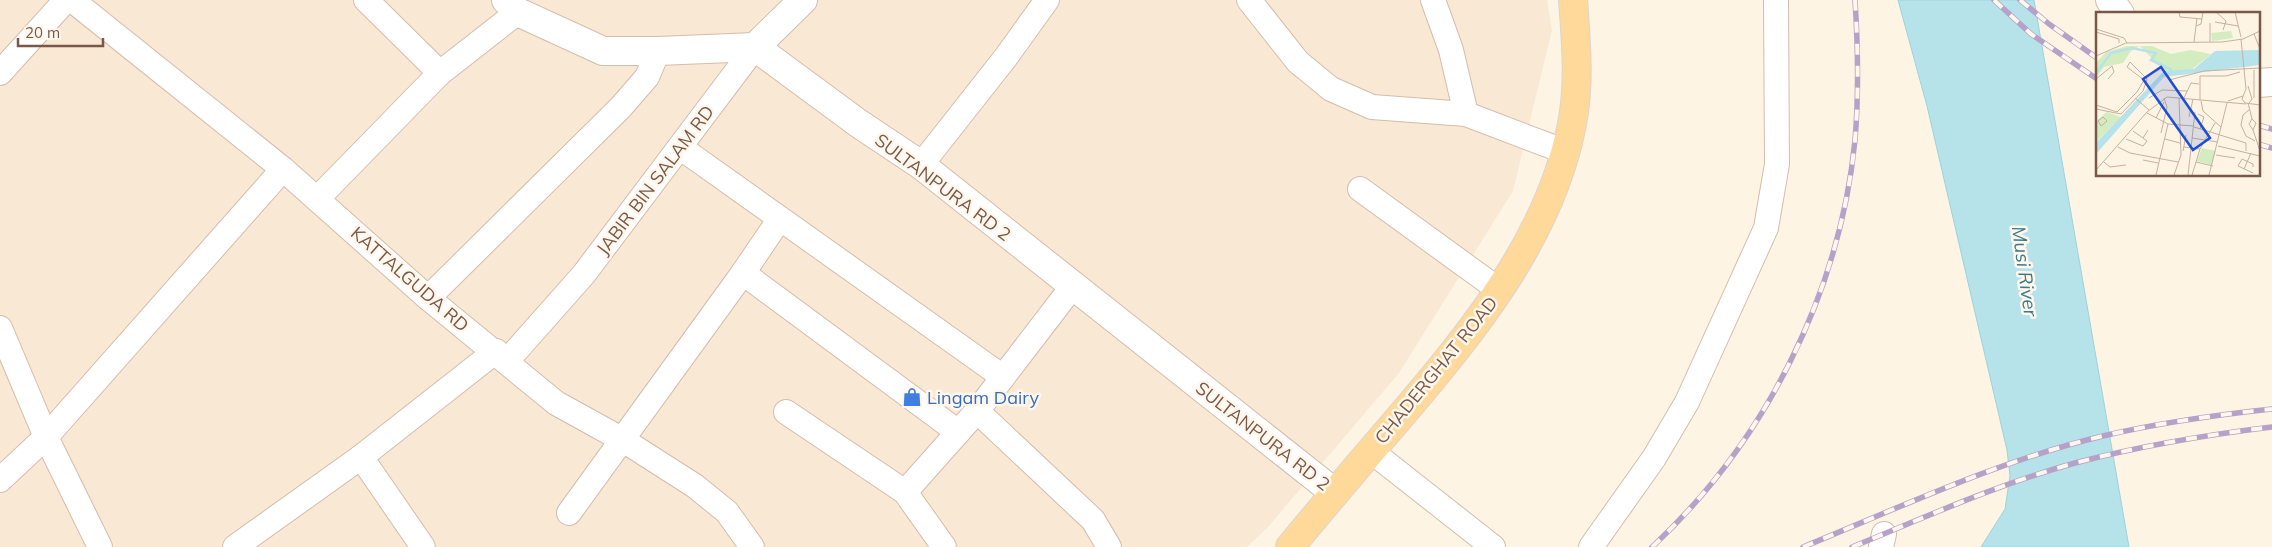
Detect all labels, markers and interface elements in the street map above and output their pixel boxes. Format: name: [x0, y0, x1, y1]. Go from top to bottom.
inset map: [2096, 12, 2260, 176]
scale bar: [18, 15, 102, 47]
text: 20 m: [25, 23, 60, 42]
street label: JABIR BIN SALAM RD: [591, 101, 719, 259]
street label: SULTANPURA RD 2: [870, 128, 1016, 246]
street label: KATTALGUDA RD: [346, 221, 474, 337]
water label: Musi River: [2007, 224, 2043, 319]
street label: CHADERGHAT ROAD: [1370, 292, 1502, 448]
street label: SULTANPURA RD 2: [1191, 376, 1335, 496]
shop icon: Lingam Dairy: [901, 386, 923, 408]
place label: Lingam Dairy: [927, 386, 1039, 409]

